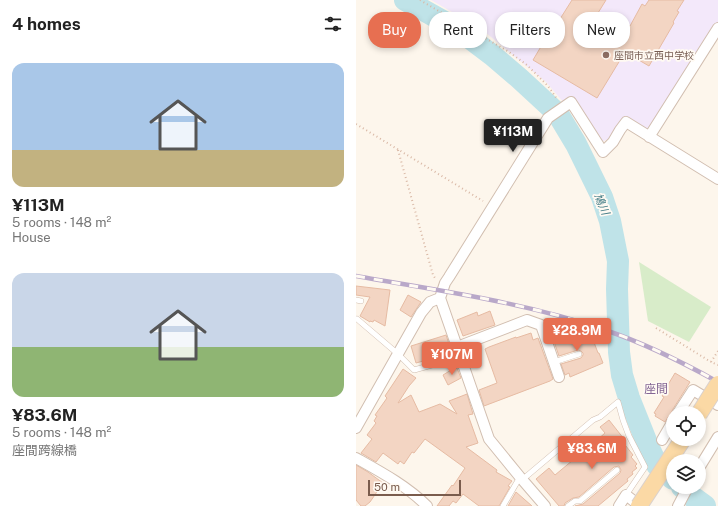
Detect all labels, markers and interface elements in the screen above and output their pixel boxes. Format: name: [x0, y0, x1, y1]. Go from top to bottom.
chip: Buy: [368, 12, 421, 48]
chip: Rent: [429, 12, 487, 48]
chip: Filters: [495, 12, 565, 48]
chip: New: [573, 12, 630, 48]
icon: filters: [322, 13, 344, 35]
text: 4 homes: [12, 14, 81, 34]
place label: 座間市立西中学校: [614, 49, 694, 61]
marker: 座間市立西中学校: [601, 50, 611, 60]
icon: home: [142, 89, 214, 161]
pin: ¥113M: [485, 119, 541, 153]
text: ¥113M: [493, 124, 533, 139]
water label: 鳩川: [592, 192, 612, 217]
text: ¥113M: [12, 195, 65, 215]
text: 5 rooms · 148 m²: [12, 215, 111, 230]
text: House: [12, 230, 51, 245]
icon: home: [142, 299, 214, 371]
pin: ¥28.9M: [544, 318, 610, 352]
text: ¥28.9M: [552, 323, 602, 338]
pin: ¥107M: [424, 342, 480, 376]
text: ¥107M: [431, 347, 473, 362]
district label: 座間: [644, 382, 668, 396]
text: ¥83.6M: [12, 405, 77, 425]
map controls: [666, 406, 706, 494]
button: locate: [666, 406, 706, 446]
text: 5 rooms · 148 m²: [12, 425, 111, 440]
pin: ¥83.6M: [559, 436, 625, 470]
text: ¥83.6M: [567, 441, 617, 456]
text: 座間跨線橋: [12, 443, 77, 458]
button: layers: [666, 454, 706, 494]
scale bar: [368, 478, 461, 497]
text: 50 m: [374, 481, 400, 493]

